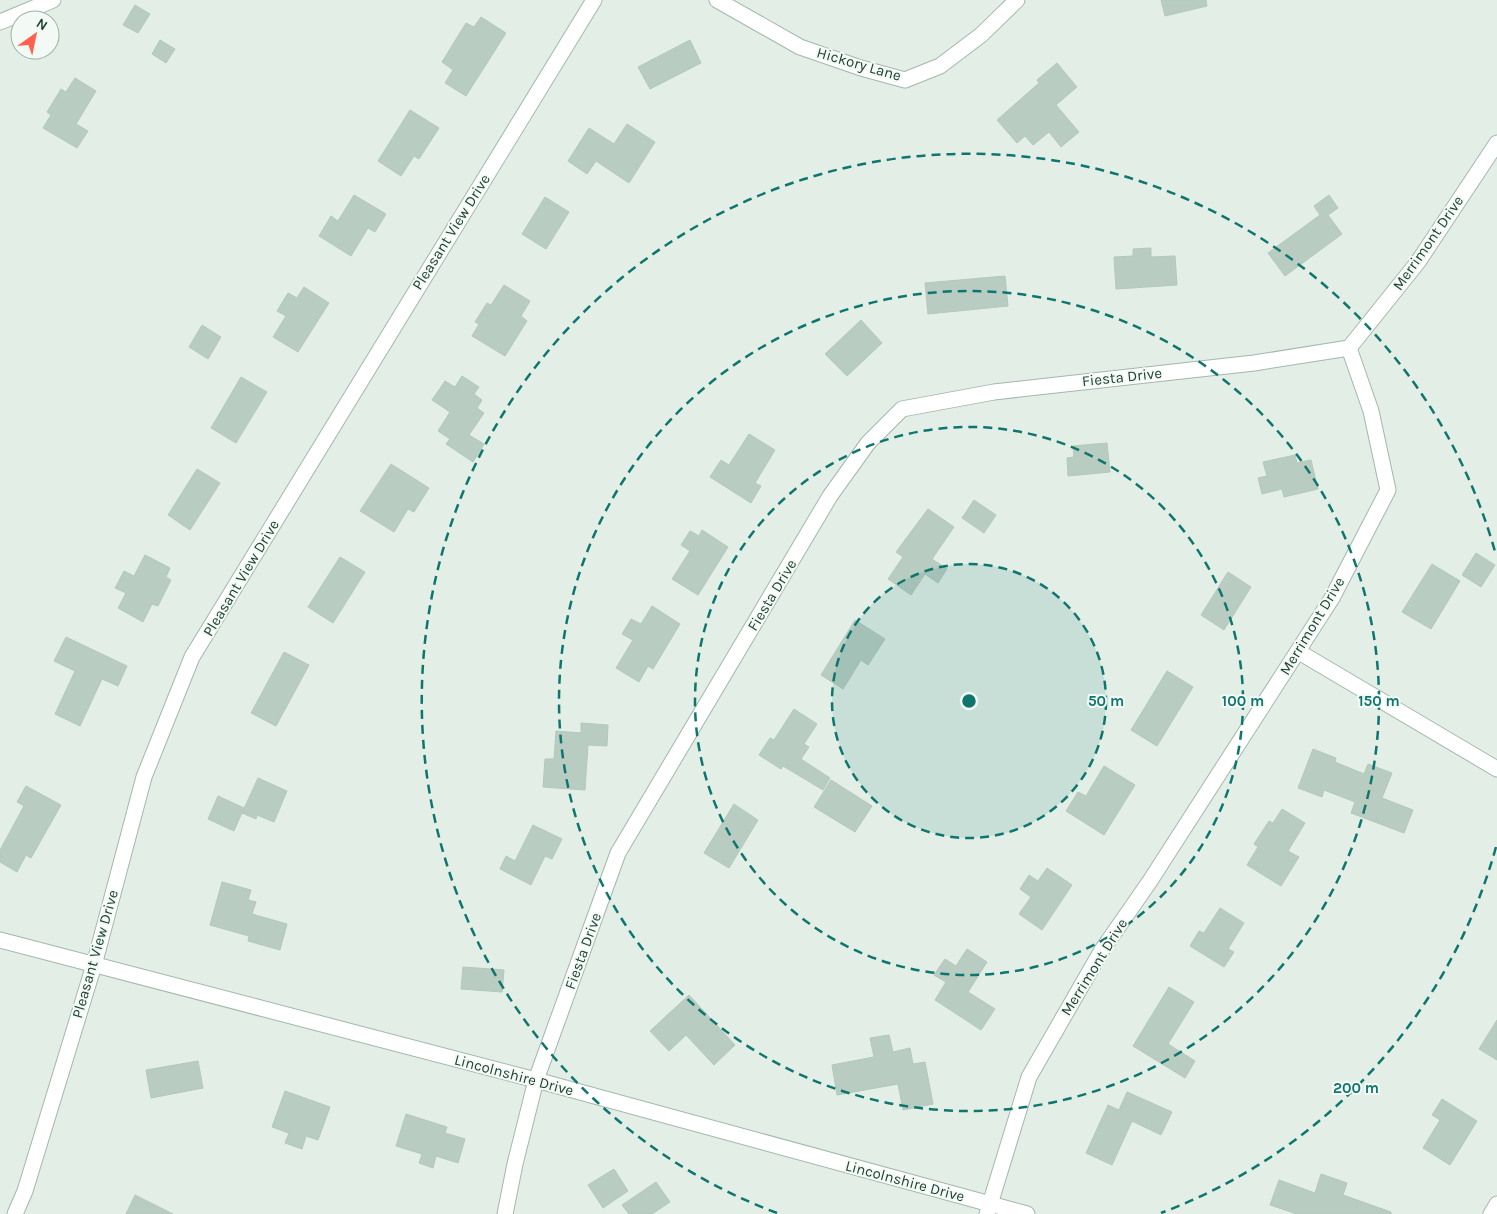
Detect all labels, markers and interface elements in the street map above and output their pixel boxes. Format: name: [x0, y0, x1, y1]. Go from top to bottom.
north arrow: [10, 10, 60, 60]
text: N: [33, 15, 51, 34]
street label: Hickory Lane: [815, 43, 903, 85]
street label: Pleasant View Drive: [408, 171, 494, 293]
street label: Merrimont Drive: [1389, 192, 1467, 294]
street label: Fiesta Drive: [1081, 364, 1163, 390]
street label: Pleasant View Drive: [199, 516, 283, 640]
street label: Fiesta Drive: [744, 556, 800, 634]
street label: Merrimont Drive: [1276, 574, 1348, 678]
centre of rings: [960, 692, 978, 710]
text: 50 m: [1088, 692, 1124, 710]
text: 100 m: [1222, 692, 1264, 710]
text: 150 m: [1358, 692, 1400, 710]
street label: Pleasant View Drive: [68, 888, 122, 1020]
street label: Fiesta Drive: [561, 910, 605, 992]
street label: Merrimont Drive: [1057, 915, 1131, 1019]
street label: Lincolnshire Drive: [452, 1050, 576, 1100]
text: 200 m: [1333, 1079, 1379, 1097]
street label: Lincolnshire Drive: [843, 1156, 967, 1206]

